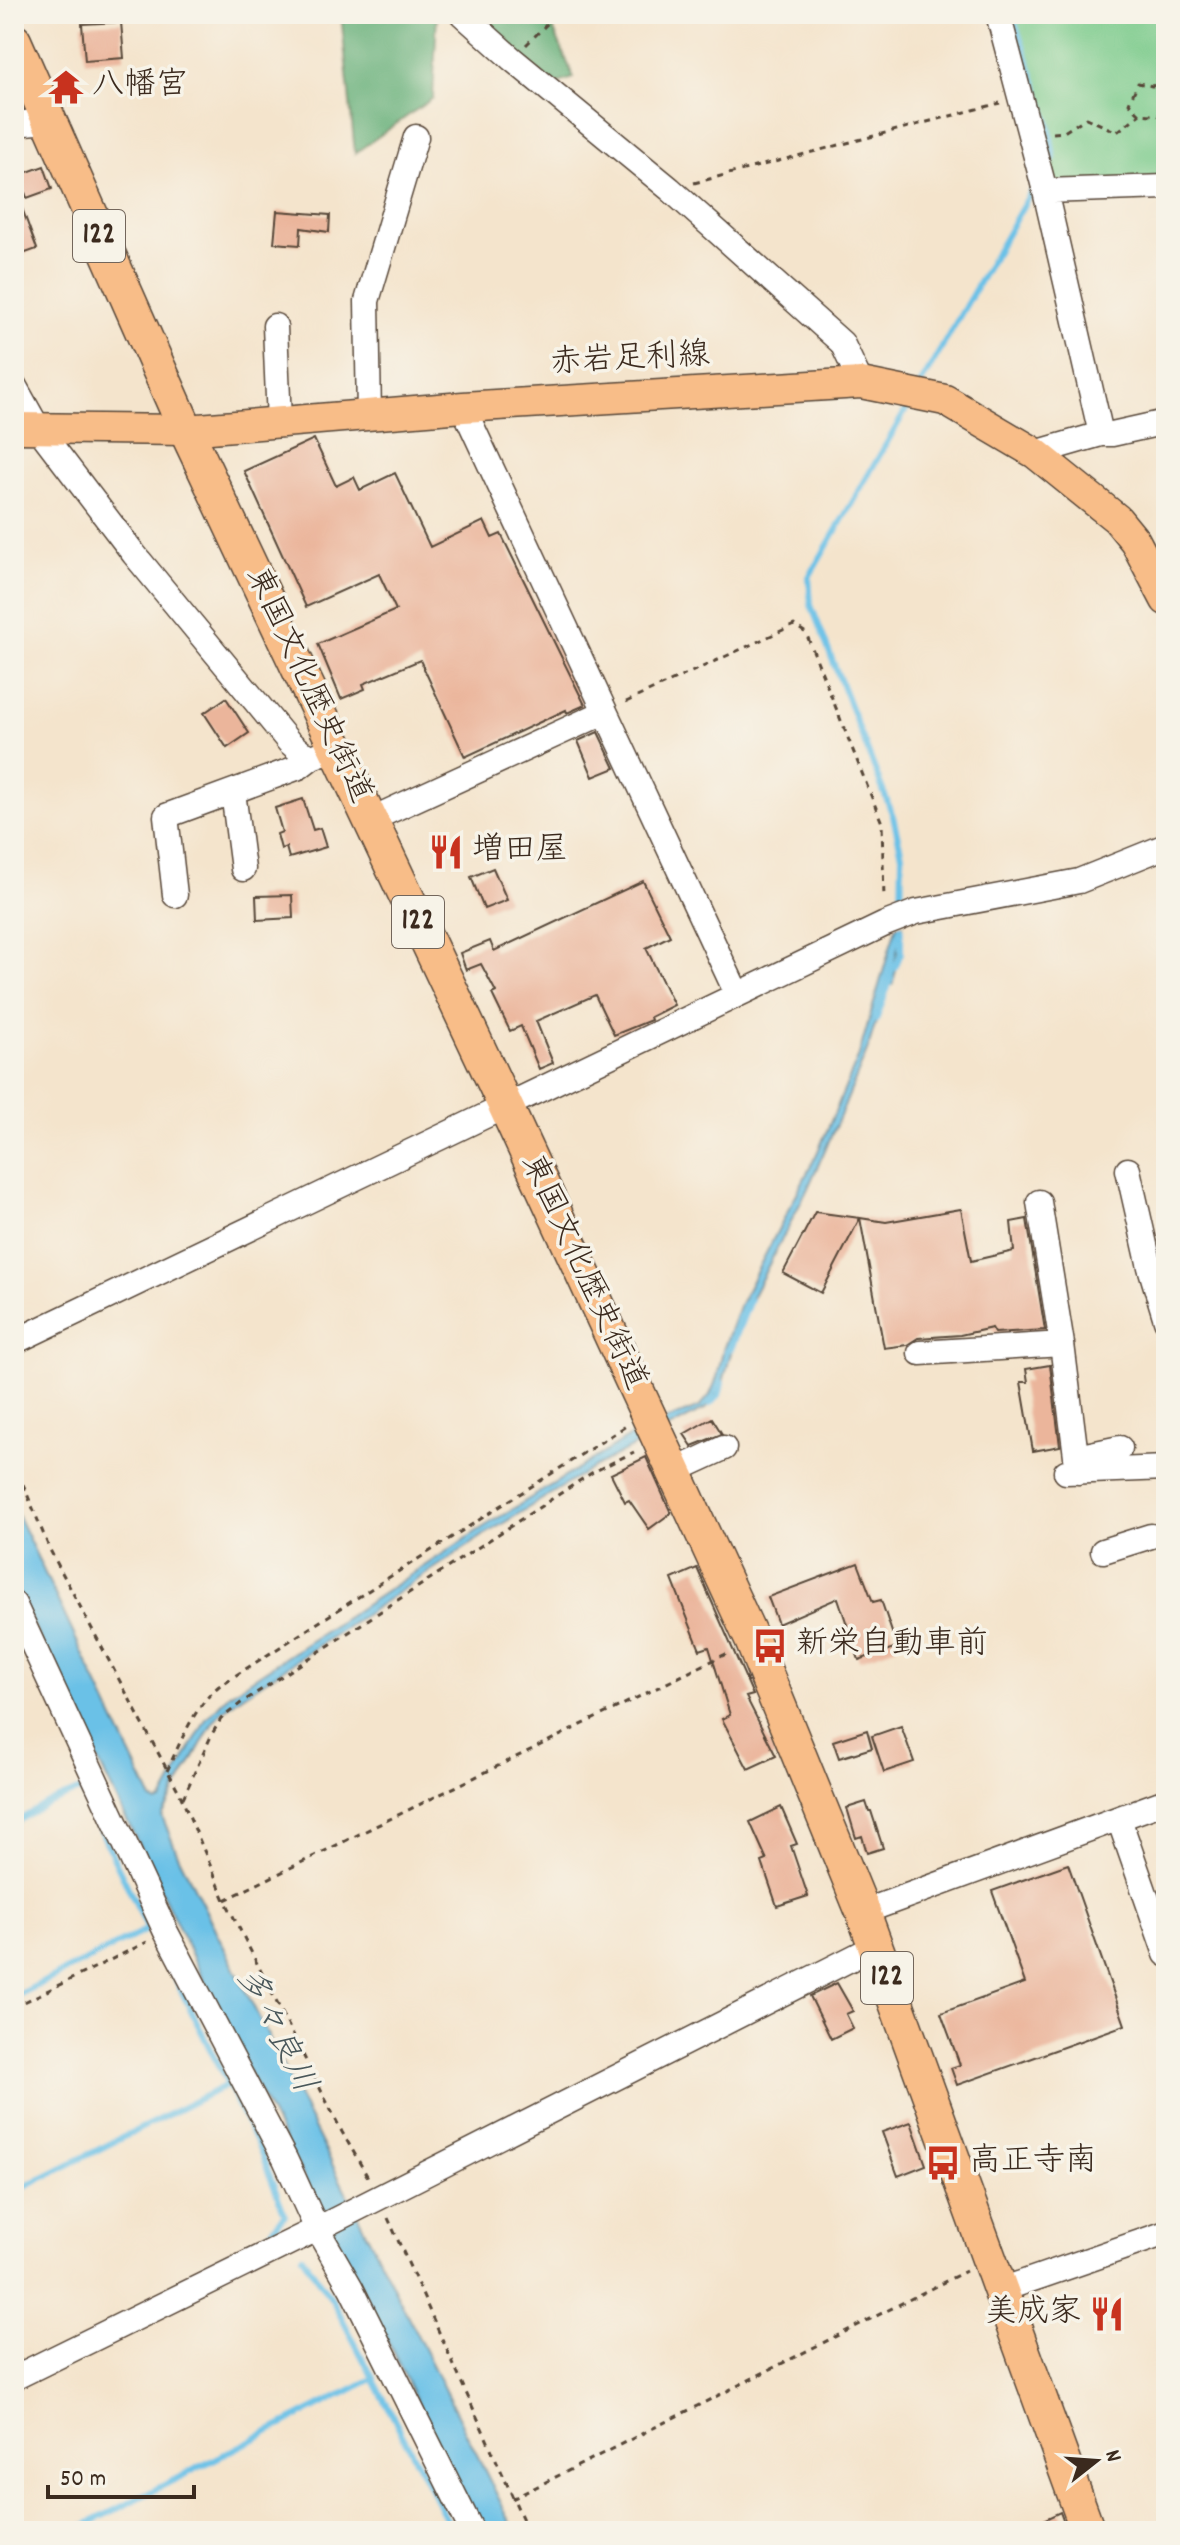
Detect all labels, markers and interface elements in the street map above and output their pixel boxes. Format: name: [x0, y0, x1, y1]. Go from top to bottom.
place label: 八幡宮: [92, 64, 188, 110]
temple icon: 八幡宮: [47, 68, 85, 106]
road number: 122: [73, 210, 125, 262]
street label: 赤岩足利線: [549, 334, 711, 388]
street label: 東国文化歴史街道: [232, 560, 382, 812]
place label: 増田屋: [472, 829, 568, 875]
restaurant icon: 増田屋: [427, 833, 465, 871]
road number: 122: [392, 896, 444, 948]
street label: 東国文化歴史街道: [507, 1147, 657, 1399]
place label: 新栄自動車前: [796, 1623, 988, 1669]
bus stop icon: 新栄自動車前: [751, 1627, 789, 1665]
road number: 122: [861, 1952, 913, 2004]
water label: 多々良川: [221, 1959, 327, 2103]
place label: 高正寺南: [969, 2140, 1097, 2186]
bus stop icon: 高正寺南: [924, 2144, 962, 2182]
place label: 美成家: [985, 2291, 1081, 2337]
restaurant icon: 美成家: [1088, 2295, 1126, 2333]
north arrow: [1056, 2421, 1136, 2501]
text: N: [1095, 2446, 1128, 2466]
scale bar: [48, 2449, 194, 2499]
text: 50 m: [60, 2463, 106, 2497]

